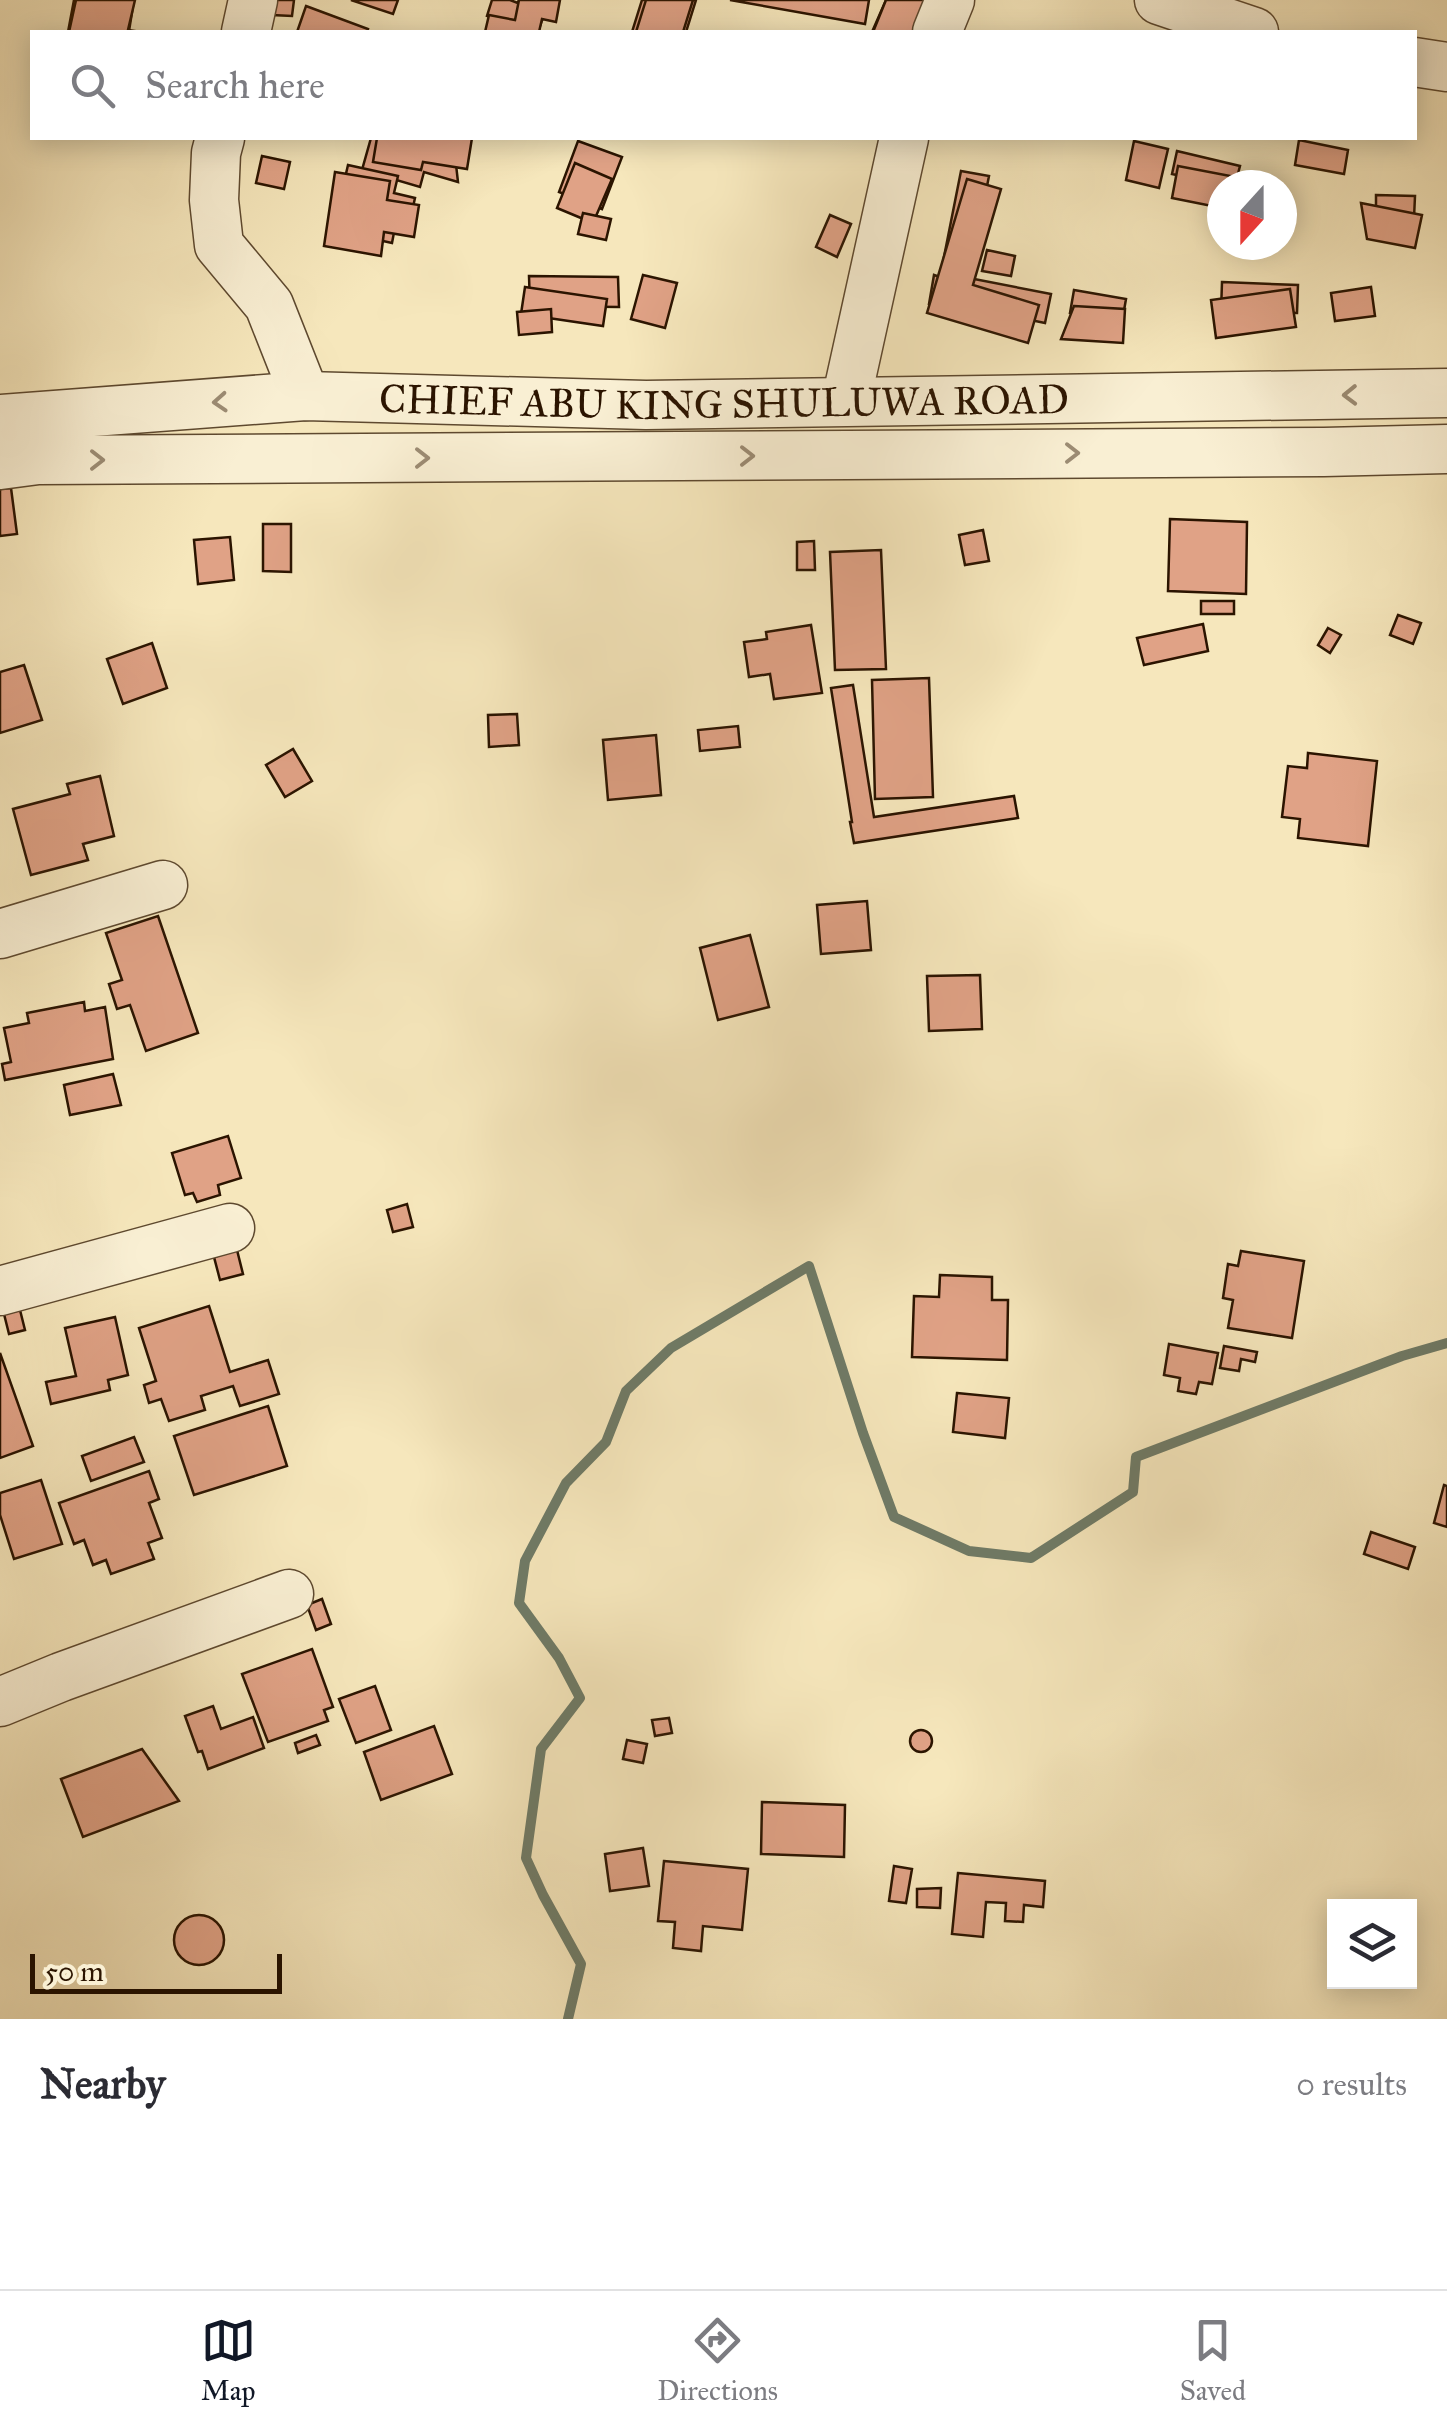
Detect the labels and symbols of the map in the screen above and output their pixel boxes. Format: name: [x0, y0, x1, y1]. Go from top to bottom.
north arrow: [1207, 170, 1297, 260]
street label: CHIEF ABU KING SHULUWA ROAD: [379, 374, 1069, 430]
one-way arrow: [1341, 384, 1357, 405]
one-way arrow: [211, 391, 227, 413]
one-way arrow: [1066, 442, 1081, 464]
one-way arrow: [740, 445, 756, 466]
one-way arrow: [416, 447, 431, 469]
one-way arrow: [90, 449, 106, 471]
scale bar: [30, 1949, 282, 1994]

